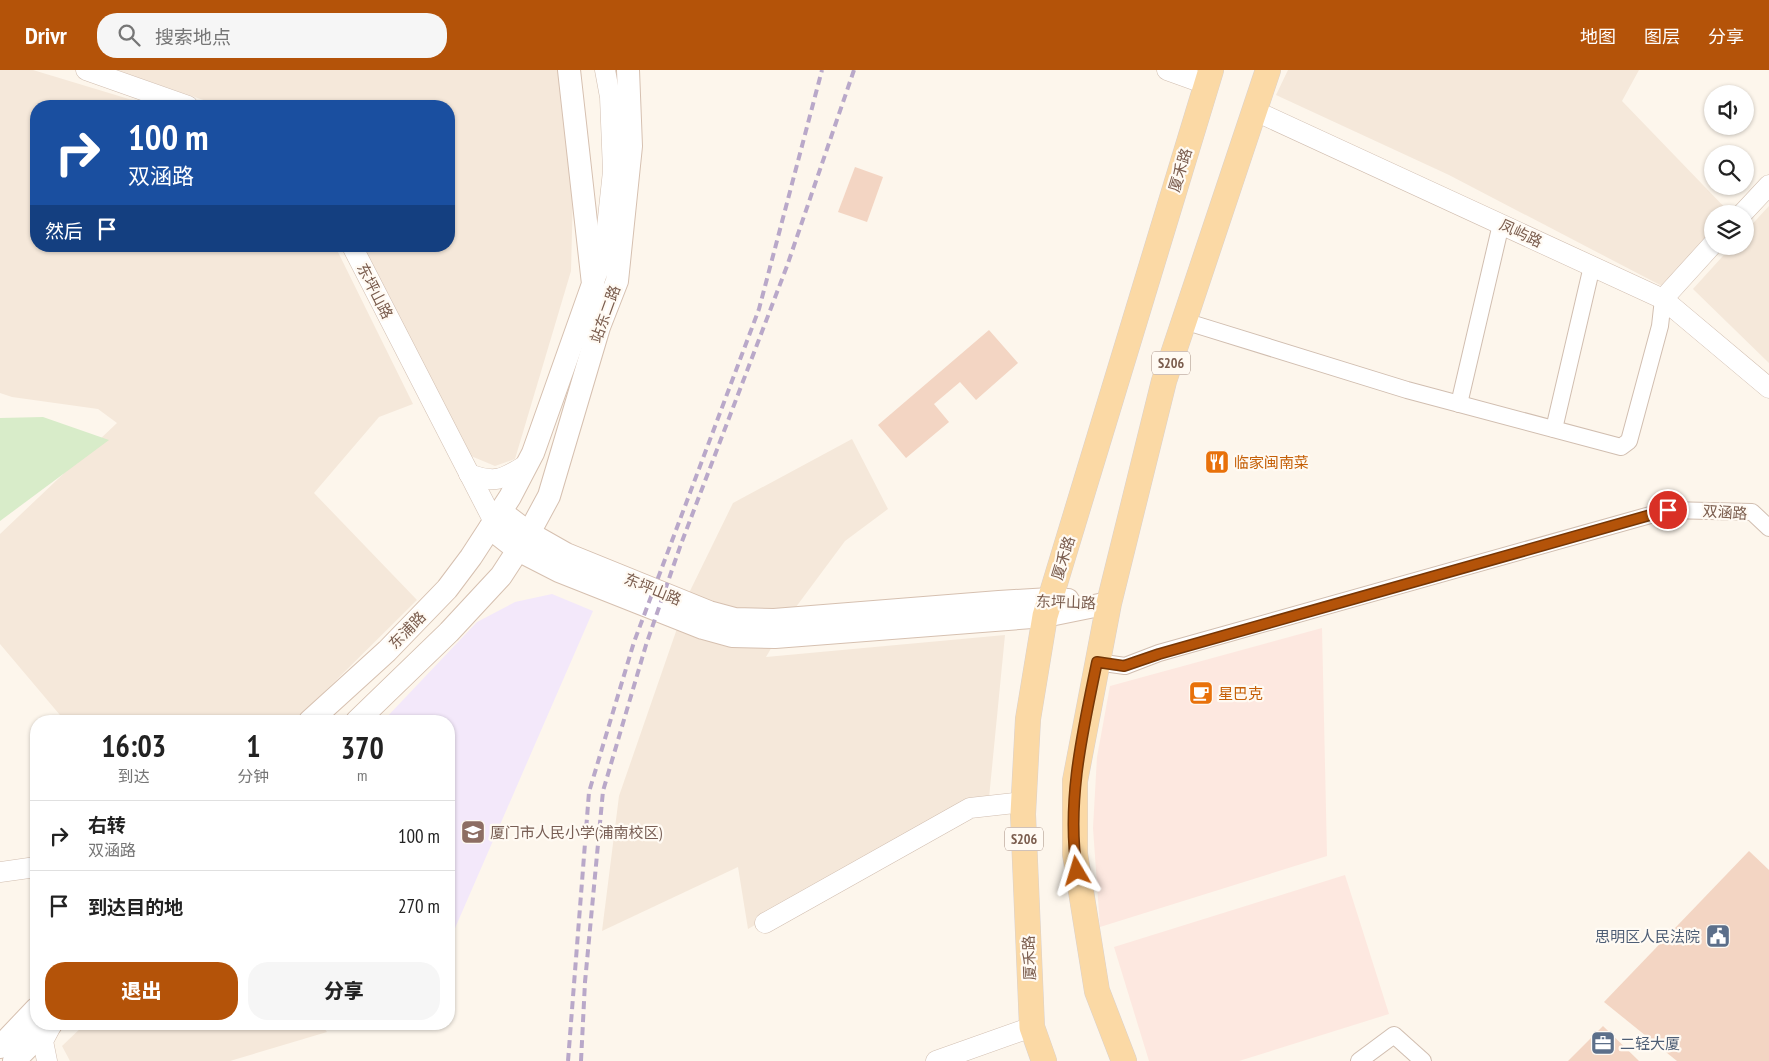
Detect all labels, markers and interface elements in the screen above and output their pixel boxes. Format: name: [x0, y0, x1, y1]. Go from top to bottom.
search box: [97, 13, 447, 58]
text: Drivr: [25, 20, 67, 51]
icon: search: [115, 21, 143, 49]
text: 搜索地点: [155, 25, 231, 49]
text: 地图: [1580, 25, 1616, 48]
text: 图层: [1644, 25, 1680, 48]
text: 分享: [1708, 25, 1744, 48]
map controls: [1704, 85, 1754, 255]
button: sound: [1704, 85, 1754, 135]
text: 100 m: [128, 114, 209, 160]
icon: right: [45, 120, 110, 185]
button: search: [1704, 145, 1754, 195]
street label: 厦禾路: [1164, 146, 1196, 194]
text: 双涵路: [128, 162, 194, 190]
button: layers: [1704, 205, 1754, 255]
icon: arrive: [93, 215, 121, 243]
street label: 凤屿路: [1497, 215, 1545, 251]
text: 然后: [45, 219, 83, 243]
street label: 东坪山路: [353, 260, 397, 322]
street label: 站东二路: [586, 283, 624, 345]
road number: S206: [1152, 352, 1190, 374]
restaurant icon: 临家闽南菜: [1204, 449, 1230, 475]
place label: 临家闽南菜: [1234, 453, 1309, 472]
pin: [1647, 489, 1689, 531]
icon: arrive: [1654, 496, 1682, 524]
street label: 双涵路: [1702, 501, 1748, 523]
street label: 厦禾路: [1047, 534, 1079, 582]
street label: 东坪山路: [622, 569, 684, 609]
street label: 东坪山路: [1036, 591, 1096, 613]
street label: 东浦路: [385, 607, 429, 653]
cafe icon: 星巴克: [1188, 680, 1214, 706]
place label: 星巴克: [1218, 684, 1263, 703]
text: 16:03: [101, 726, 166, 765]
text: 1: [246, 726, 261, 765]
text: 370: [341, 728, 384, 767]
text: m: [357, 765, 367, 785]
text: 到达: [118, 766, 150, 786]
text: 分钟: [237, 766, 269, 786]
text: 右转: [88, 813, 126, 837]
school or university icon: 厦门市人民小学(浦南校区): [460, 819, 486, 845]
icon: right: [45, 822, 73, 850]
place label: 厦门市人民小学(浦南校区): [490, 823, 662, 842]
text: 100 m: [398, 824, 440, 848]
road number: S206: [1005, 828, 1043, 851]
text: 双涵路: [88, 840, 136, 860]
position arrow: [1050, 844, 1102, 896]
icon: arrive: [45, 892, 73, 920]
text: 270 m: [398, 894, 440, 918]
text: 到达目的地: [88, 895, 183, 919]
public building icon: 思明区人民法院: [1705, 923, 1731, 949]
place label: 思明区人民法院: [1595, 927, 1700, 946]
street label: 厦禾路: [1019, 935, 1039, 981]
button: 退出: [45, 962, 238, 1020]
button: 分享: [248, 962, 440, 1020]
office icon: 二轻大厦: [1590, 1030, 1616, 1056]
place label: 二轻大厦: [1620, 1034, 1680, 1053]

